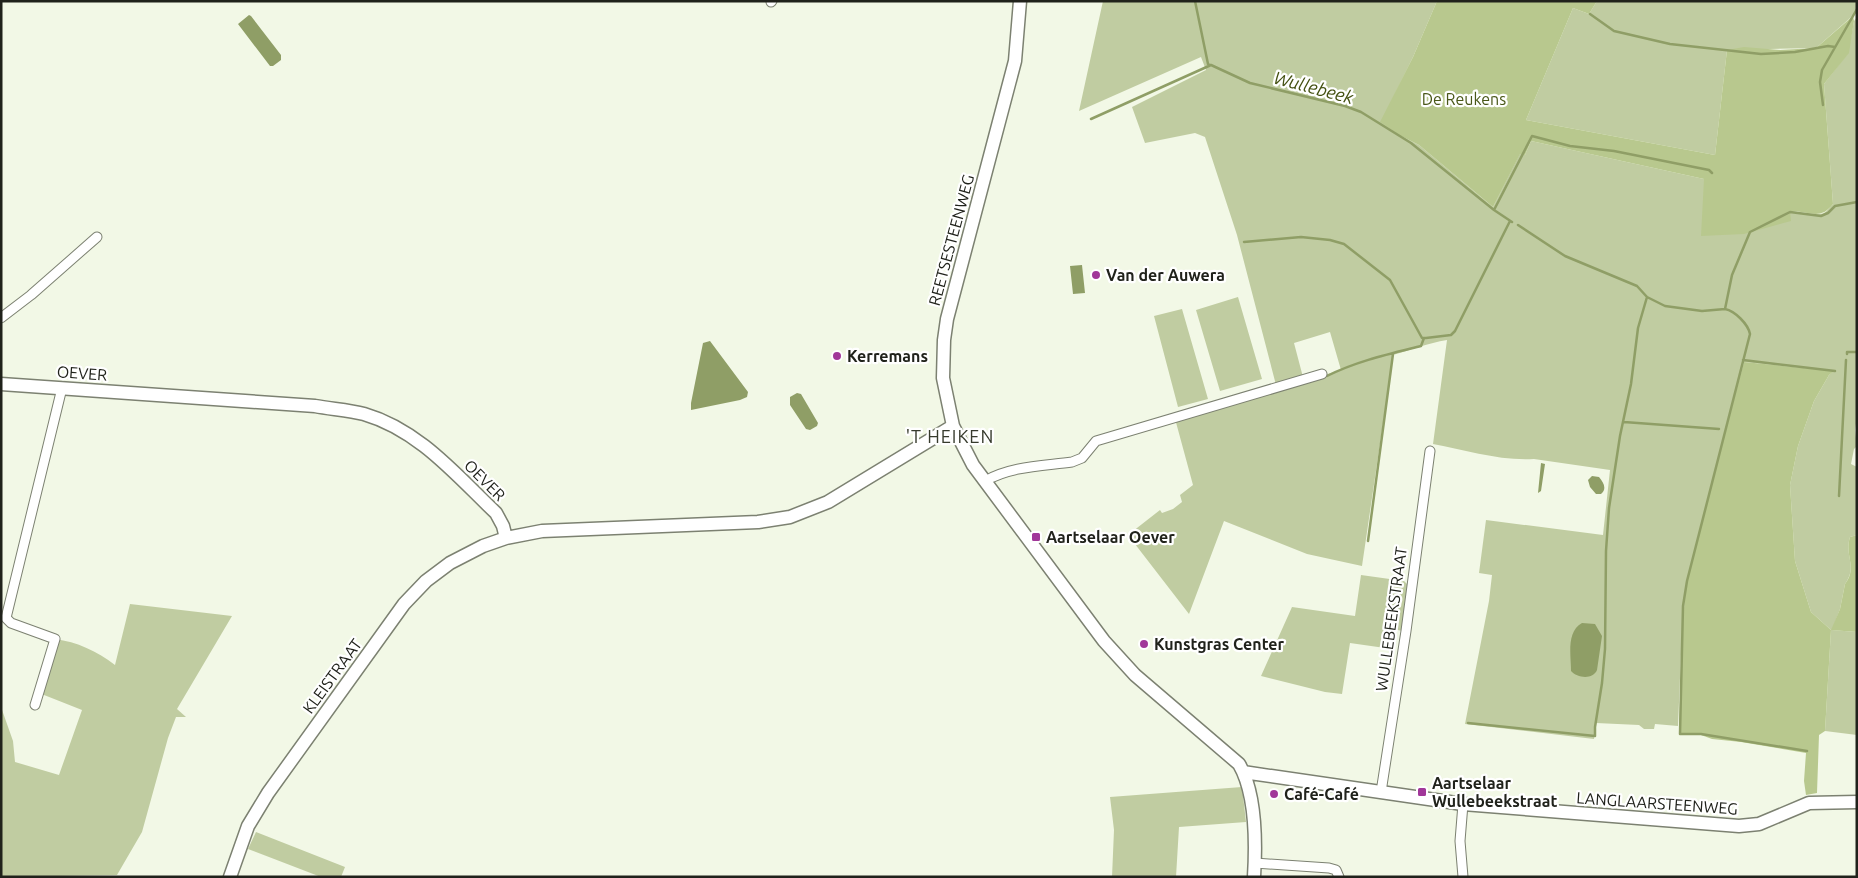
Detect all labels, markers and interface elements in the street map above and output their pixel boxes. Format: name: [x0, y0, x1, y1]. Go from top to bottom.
water label: Wullebeek: [1272, 67, 1357, 107]
park label: De Reukens: [1422, 90, 1506, 108]
street label: REETSESTEENWEG: [925, 172, 977, 308]
place label: Van der Auwera: [1106, 266, 1225, 284]
marker: Van der Auwera: [1090, 269, 1102, 281]
place label: Kerremans: [847, 347, 928, 365]
marker: Kerremans: [831, 350, 843, 362]
street label: OEVER: [56, 362, 108, 384]
district label: 'T HEIKEN: [906, 426, 994, 446]
street label: OEVER: [461, 456, 509, 504]
place label: Aartselaar Oever: [1046, 528, 1175, 546]
marker: Aartselaar Oever: [1030, 531, 1042, 543]
street label: WULLEBEEKSTRAAT: [1372, 545, 1410, 692]
street label: KLEISTRAAT: [299, 635, 365, 717]
place label: Kunstgras Center: [1154, 635, 1285, 653]
marker: Kunstgras Center: [1138, 638, 1150, 650]
place label: Aartselaar Wullebeekstraat: [1432, 774, 1557, 810]
place label: Café-Café: [1284, 785, 1359, 803]
marker: Aartselaar Wullebeekstraat: [1416, 786, 1428, 798]
marker: Café-Café: [1268, 788, 1280, 800]
street label: LANGLAARSTEENWEG: [1576, 788, 1738, 818]

